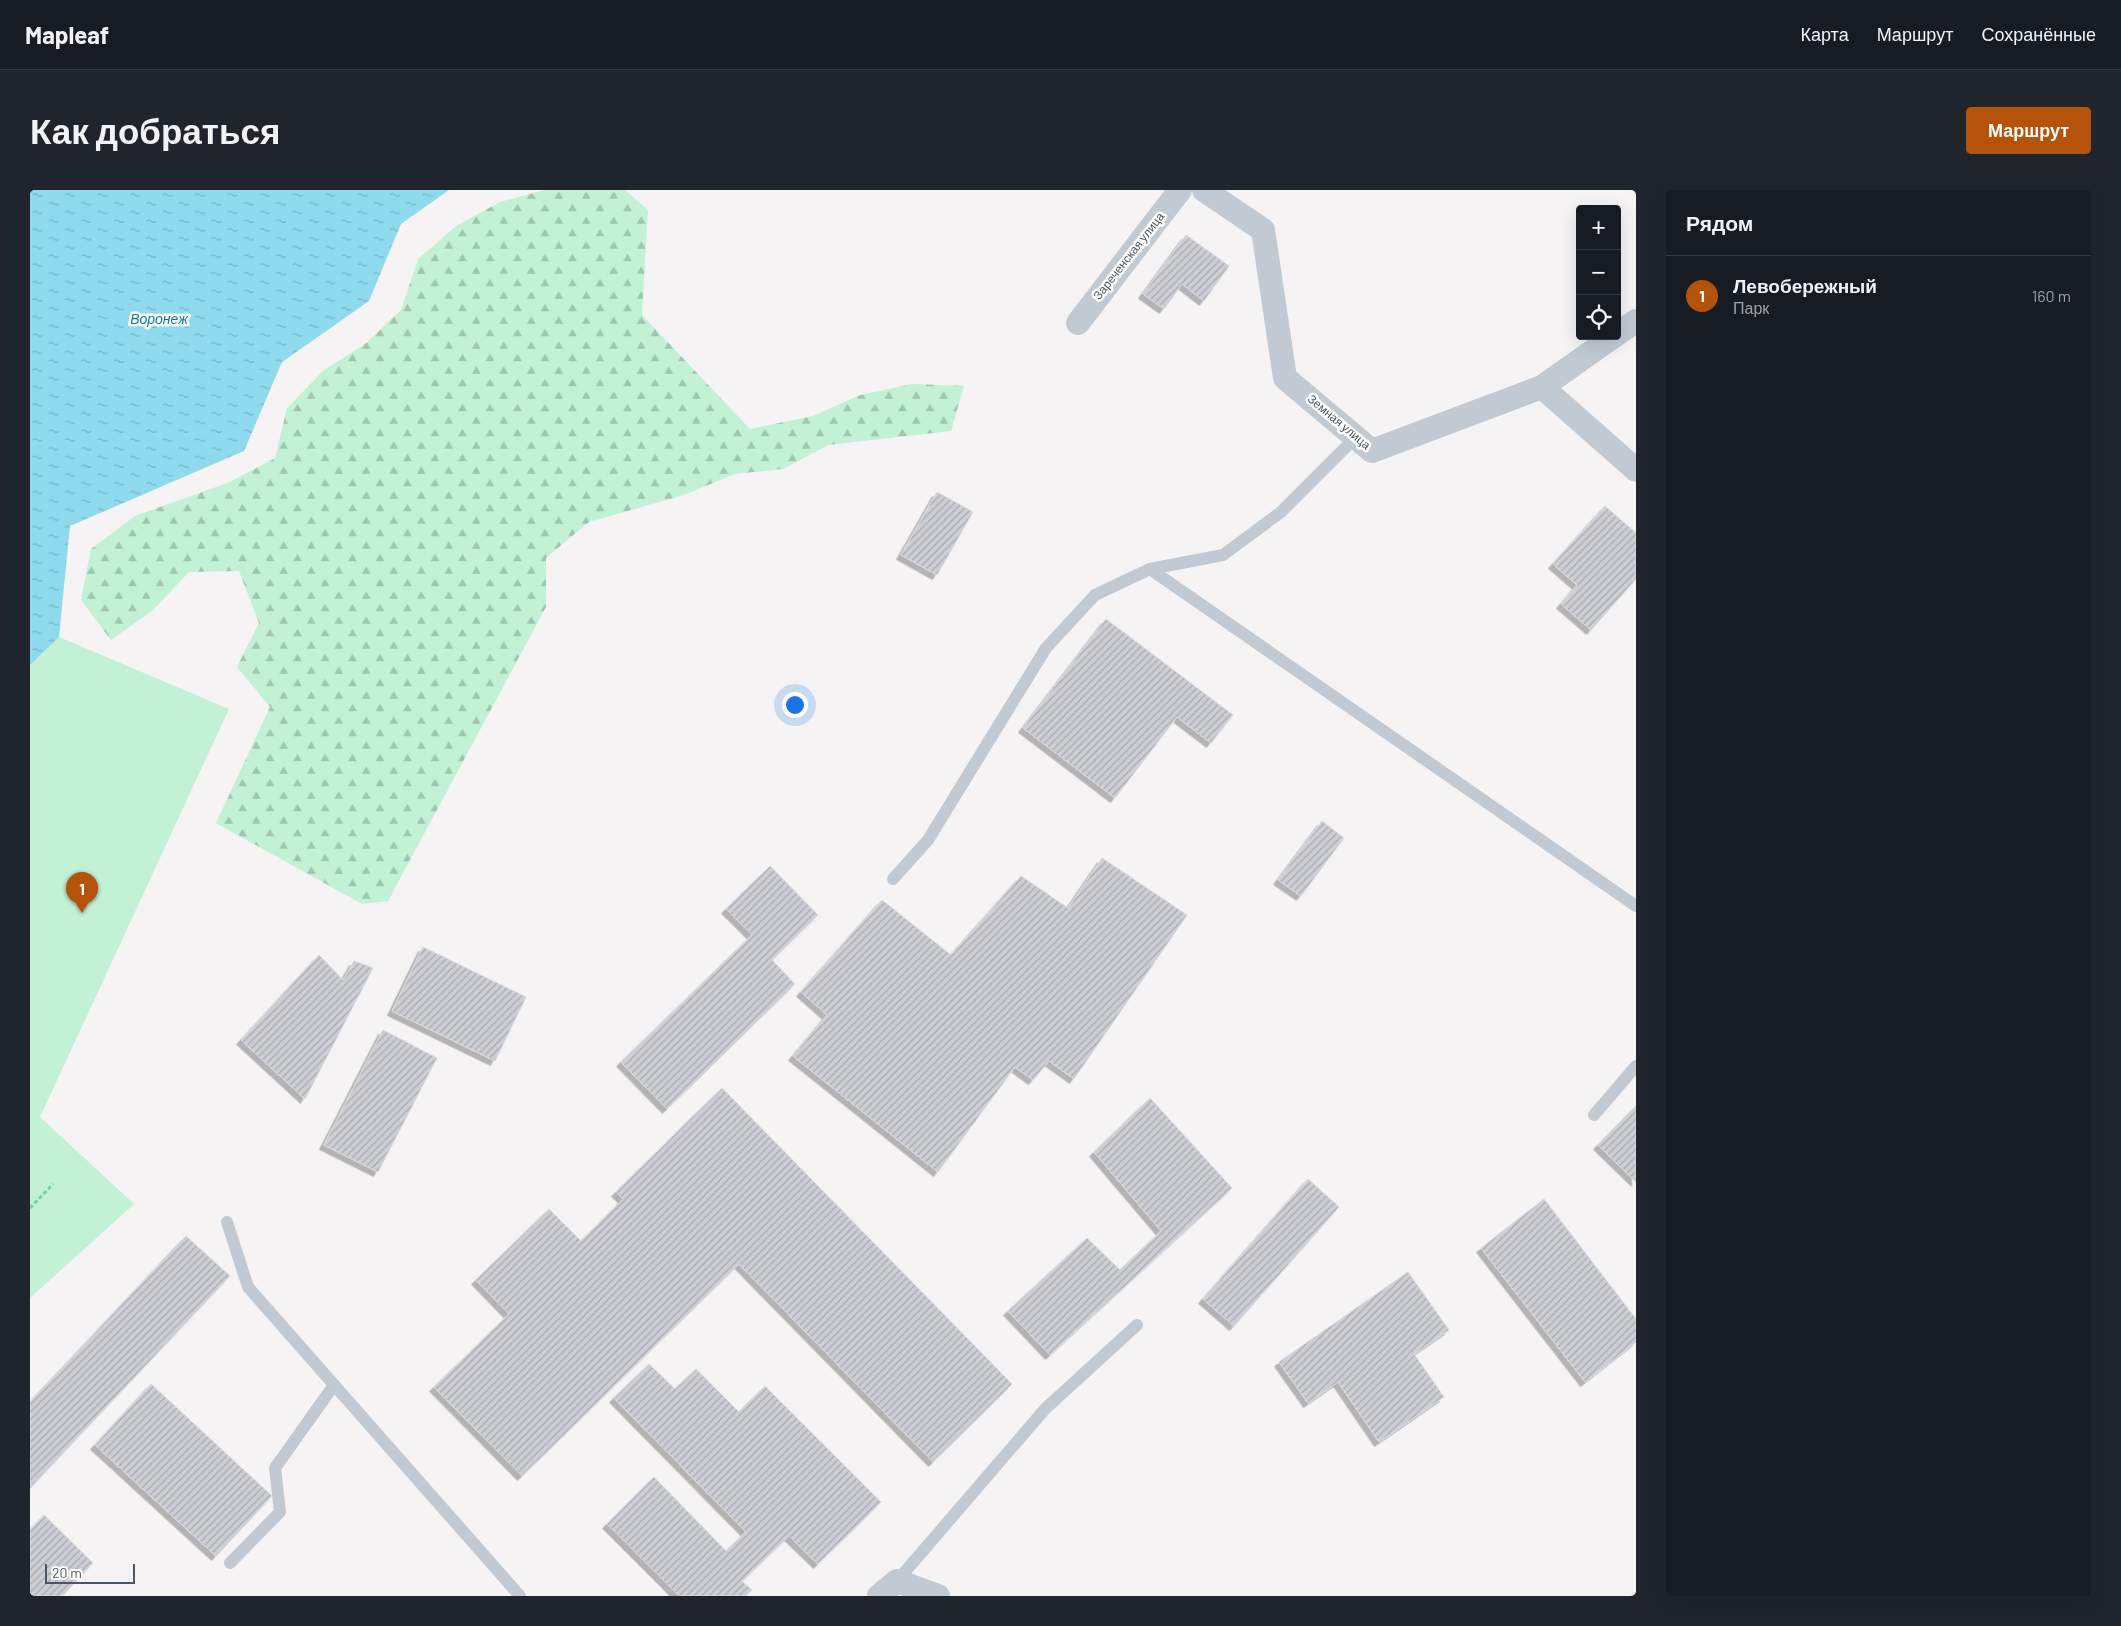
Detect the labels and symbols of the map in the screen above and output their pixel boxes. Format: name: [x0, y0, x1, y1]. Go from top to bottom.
street label: Зареченская улица: [1090, 209, 1167, 302]
water label: Воронеж: [130, 310, 189, 327]
street label: Земная улица: [1305, 391, 1374, 452]
your location: [782, 692, 808, 718]
pin: 1: [66, 872, 98, 913]
scale bar: [45, 1561, 135, 1584]

